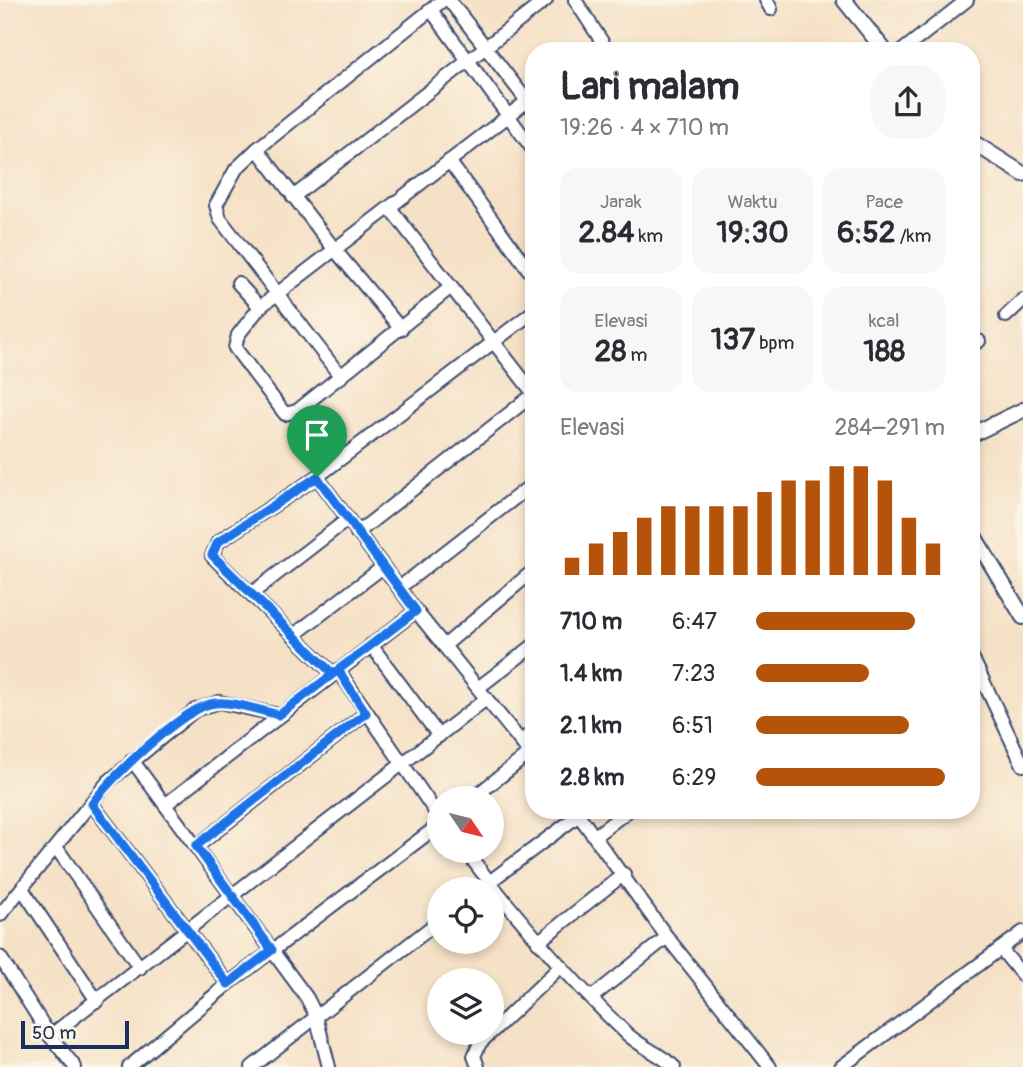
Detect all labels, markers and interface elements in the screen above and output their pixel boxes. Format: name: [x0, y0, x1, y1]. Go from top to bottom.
text: Lari malam: [560, 63, 740, 111]
button: share: [871, 65, 945, 139]
text: 19:26 · 4 × 710 m: [560, 113, 729, 142]
text: Jarak: [600, 190, 642, 214]
text: Waktu: [727, 190, 778, 214]
text: Pace: [865, 190, 903, 214]
text: 2.84: [578, 214, 634, 251]
text: 19:30: [716, 214, 789, 251]
text: 6:52: [837, 214, 896, 251]
text: km: [634, 224, 663, 248]
text: /km: [896, 224, 931, 248]
text: Elevasi: [594, 309, 647, 333]
text: kcal: [869, 309, 900, 333]
text: 137: [711, 321, 755, 358]
text: bpm: [755, 331, 794, 355]
text: 28: [594, 333, 626, 370]
text: 188: [863, 333, 905, 370]
text: m: [626, 343, 647, 367]
pin: [287, 405, 347, 477]
text: Elevasi: [560, 413, 624, 442]
text: 284–291 m: [835, 413, 945, 442]
icon: arrive: [298, 416, 336, 454]
text: 710 m: [560, 607, 622, 636]
text: 6:47: [672, 607, 717, 636]
text: 1.4 km: [560, 659, 622, 688]
text: 7:23: [672, 659, 715, 688]
text: 2.1 km: [560, 711, 622, 740]
text: 6:51: [672, 711, 713, 740]
text: 2.8 km: [560, 763, 625, 792]
text: 6:29: [672, 763, 716, 792]
north arrow: [427, 786, 504, 863]
map controls: [427, 786, 504, 1045]
button: locate: [427, 877, 504, 954]
button: layers: [427, 968, 504, 1045]
scale bar: [21, 1018, 130, 1050]
text: 50 m: [32, 1021, 76, 1045]

